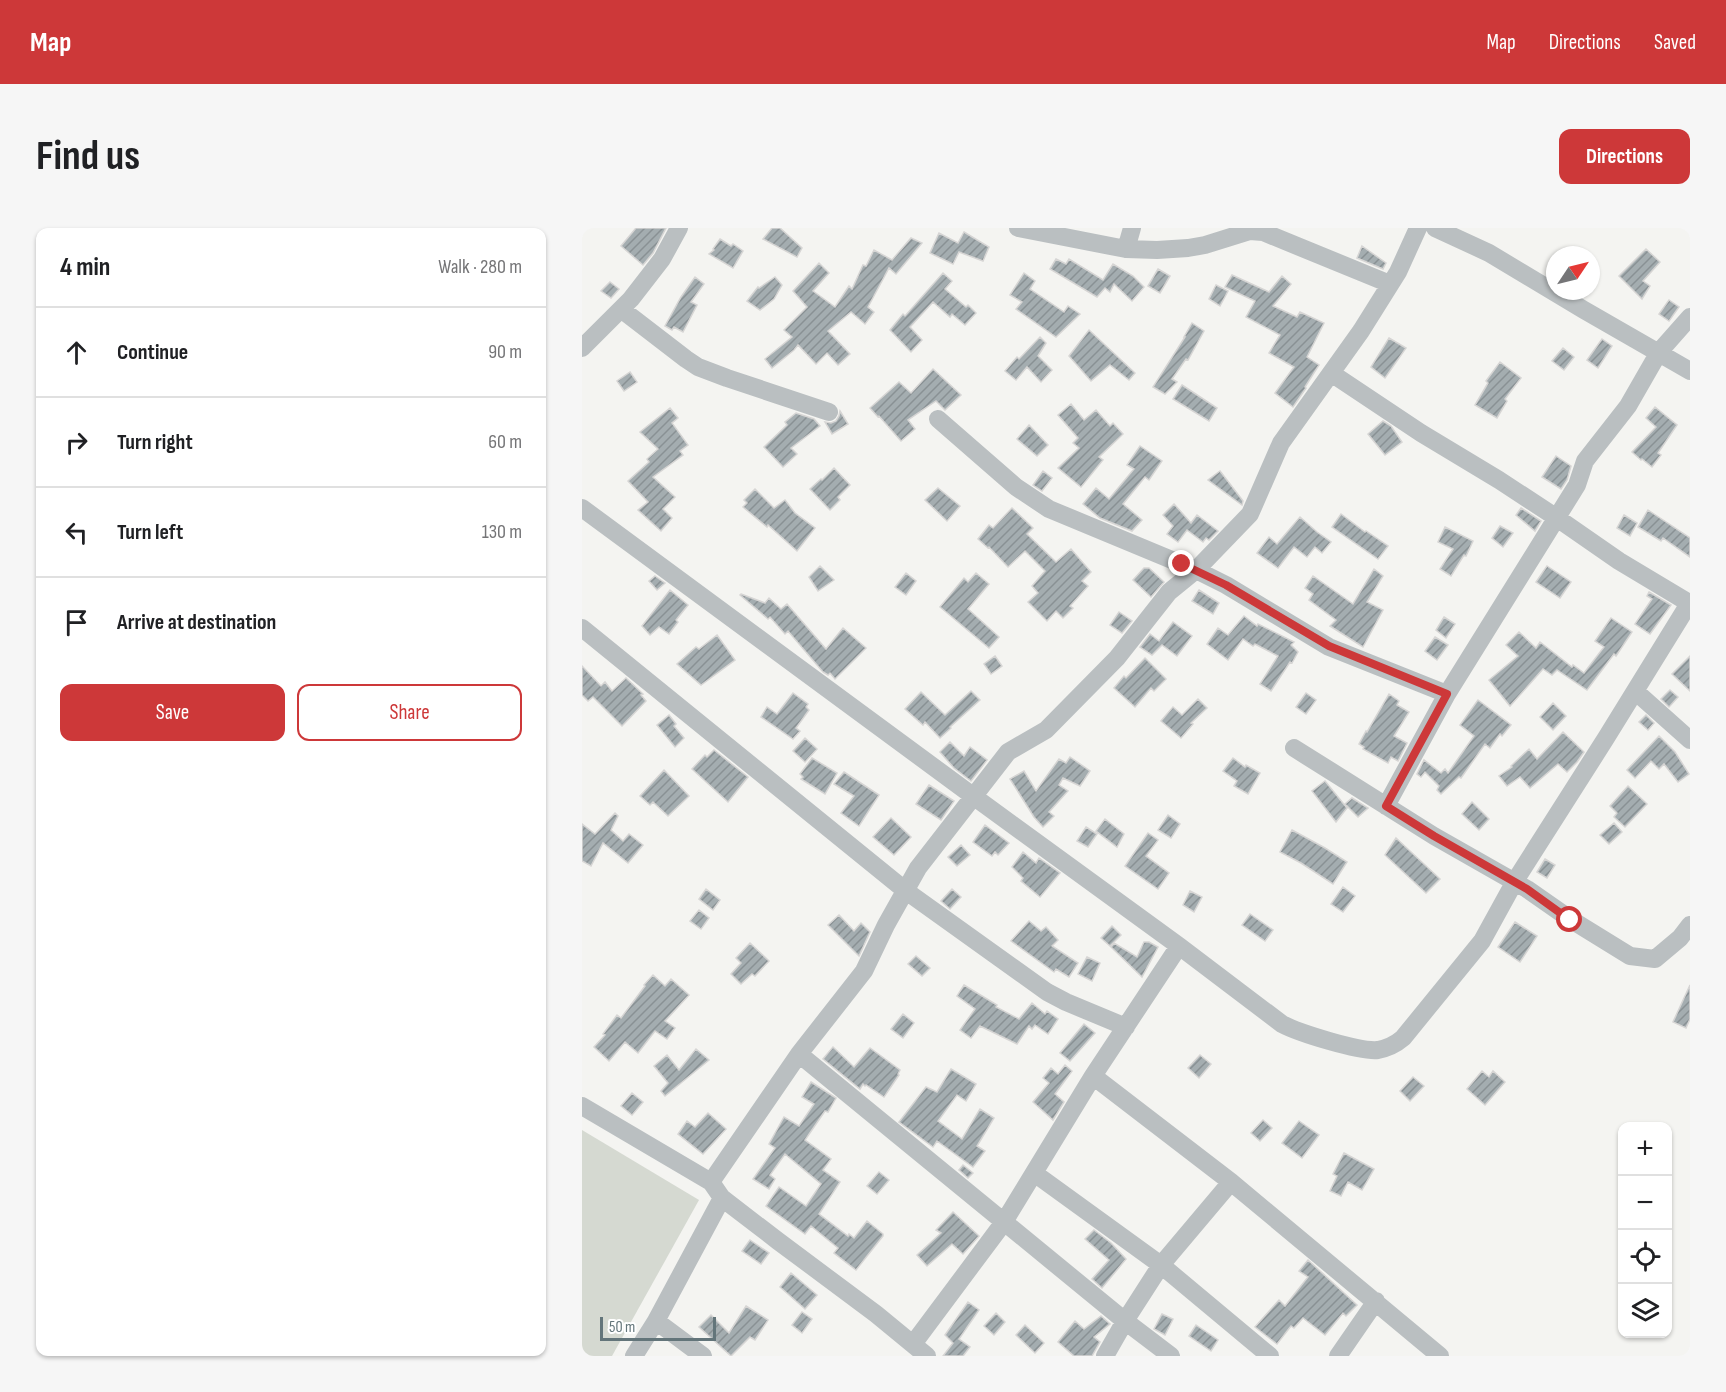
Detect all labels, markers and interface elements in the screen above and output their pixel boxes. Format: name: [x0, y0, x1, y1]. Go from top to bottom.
text: Map: [30, 26, 71, 59]
text: Map: [1486, 30, 1516, 55]
text: Directions: [1549, 30, 1621, 55]
text: Saved: [1654, 30, 1696, 55]
button: Directions: [1559, 129, 1690, 184]
text: Find us: [36, 131, 140, 182]
north arrow: [1546, 246, 1600, 300]
text: 4 min: [60, 252, 110, 283]
text: Walk · 280 m: [438, 255, 522, 279]
icon: ahead: [60, 336, 93, 369]
text: Continue: [117, 339, 188, 366]
text: 90 m: [488, 340, 522, 364]
icon: right: [60, 426, 93, 459]
text: Turn right: [117, 429, 193, 456]
text: 60 m: [488, 430, 522, 454]
icon: left: [60, 516, 93, 549]
text: Turn left: [117, 519, 183, 546]
text: 130 m: [482, 520, 522, 544]
route end: [1168, 550, 1194, 576]
icon: arrive: [60, 606, 93, 639]
text: Arrive at destination: [117, 609, 276, 636]
button: Save: [60, 684, 285, 741]
button: Share: [297, 684, 522, 741]
route start: [1556, 906, 1582, 932]
map controls: [1618, 1122, 1672, 1338]
button: +: [1618, 1122, 1672, 1176]
button: −: [1618, 1176, 1672, 1230]
button: locate: [1618, 1230, 1672, 1284]
button: layers: [1618, 1284, 1672, 1338]
scale bar: [600, 1314, 716, 1342]
text: 50 m: [609, 1318, 635, 1337]

